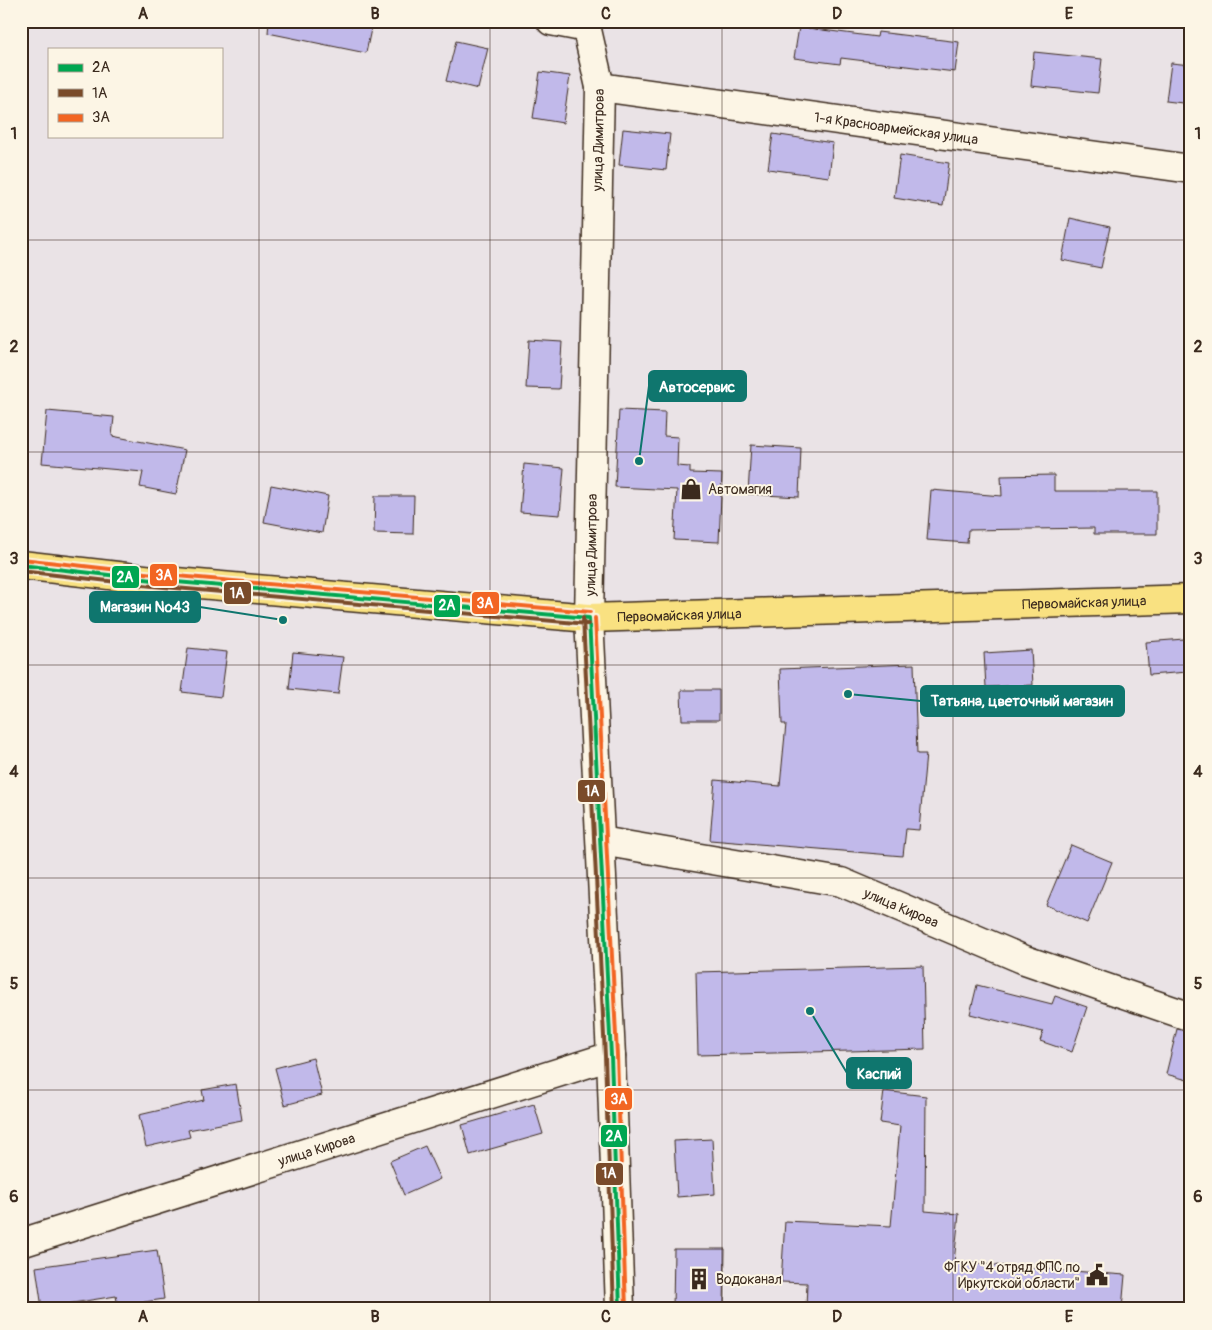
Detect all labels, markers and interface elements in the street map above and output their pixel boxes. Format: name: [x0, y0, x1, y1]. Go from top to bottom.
text: A: [138, 4, 149, 24]
text: B: [370, 4, 380, 24]
text: C: [601, 4, 611, 24]
text: D: [832, 4, 842, 24]
text: E: [1065, 4, 1074, 24]
legend: [48, 48, 222, 138]
text: 2А: [92, 58, 110, 77]
text: 1А: [92, 84, 108, 103]
street label: улица Димитрова: [589, 89, 608, 192]
text: 3А: [92, 108, 110, 127]
street label: 1-я Красноармейская улица: [813, 109, 979, 148]
text: 1: [11, 124, 17, 144]
text: 1: [1195, 124, 1201, 144]
text: 2: [10, 337, 19, 357]
text: 2: [1194, 337, 1203, 357]
callout: Автосервис: [649, 371, 746, 401]
text: Автосервис: [659, 378, 736, 397]
shop icon: Автомагия: [678, 476, 704, 502]
place label: Автомагия: [708, 481, 772, 498]
street label: улица Димитрова: [582, 494, 601, 597]
text: 3: [10, 549, 19, 569]
text: 3: [1194, 549, 1203, 569]
line badge: 3А: [149, 563, 178, 587]
line badge: 2А: [111, 565, 140, 589]
text: 3А: [156, 567, 172, 584]
text: 2А: [117, 569, 133, 586]
line badge: 1А: [223, 581, 252, 605]
text: 1А: [230, 585, 244, 602]
line badge: 3А: [471, 591, 500, 615]
callout: Магазин №43: [90, 592, 200, 622]
street label: Первомайская улица: [1022, 592, 1147, 613]
line badge: 2А: [433, 594, 461, 618]
text: 3А: [477, 595, 493, 612]
text: 2А: [439, 597, 455, 614]
text: Магазин №43: [100, 598, 190, 617]
street label: Первомайская улица: [617, 605, 742, 626]
callout: Татьяна, цветочный магазин: [921, 686, 1124, 716]
text: Татьяна, цветочный магазин: [930, 692, 1114, 711]
text: 4: [9, 762, 19, 782]
text: 4: [1193, 762, 1203, 782]
line badge: 1А: [577, 779, 606, 803]
text: 1А: [585, 783, 599, 800]
street label: улица Кирова: [860, 884, 941, 931]
text: 5: [10, 974, 19, 994]
text: 5: [1194, 974, 1203, 994]
callout: Каспий: [847, 1058, 911, 1088]
text: Каспий: [857, 1065, 901, 1084]
line badge: 3А: [604, 1087, 633, 1111]
text: 3А: [611, 1091, 627, 1108]
line badge: 2А: [600, 1124, 628, 1148]
text: 2А: [606, 1128, 622, 1145]
street label: улица Кирова: [275, 1130, 357, 1170]
line badge: 1А: [595, 1162, 624, 1186]
text: 1А: [602, 1165, 616, 1182]
text: 6: [9, 1187, 19, 1207]
text: 6: [1193, 1187, 1203, 1207]
place label: ФГКУ "4 отряд ФПС по Иркутской области": [944, 1259, 1080, 1292]
public building icon: ФГКУ "4 отряд ФПС по Иркутской области": [1084, 1262, 1110, 1288]
building icon: Водоканал: [686, 1266, 712, 1292]
place label: Водоканал: [716, 1271, 782, 1288]
text: A: [138, 1307, 149, 1327]
text: B: [370, 1307, 380, 1327]
text: C: [601, 1307, 611, 1327]
text: D: [832, 1307, 842, 1327]
text: E: [1065, 1307, 1074, 1327]

